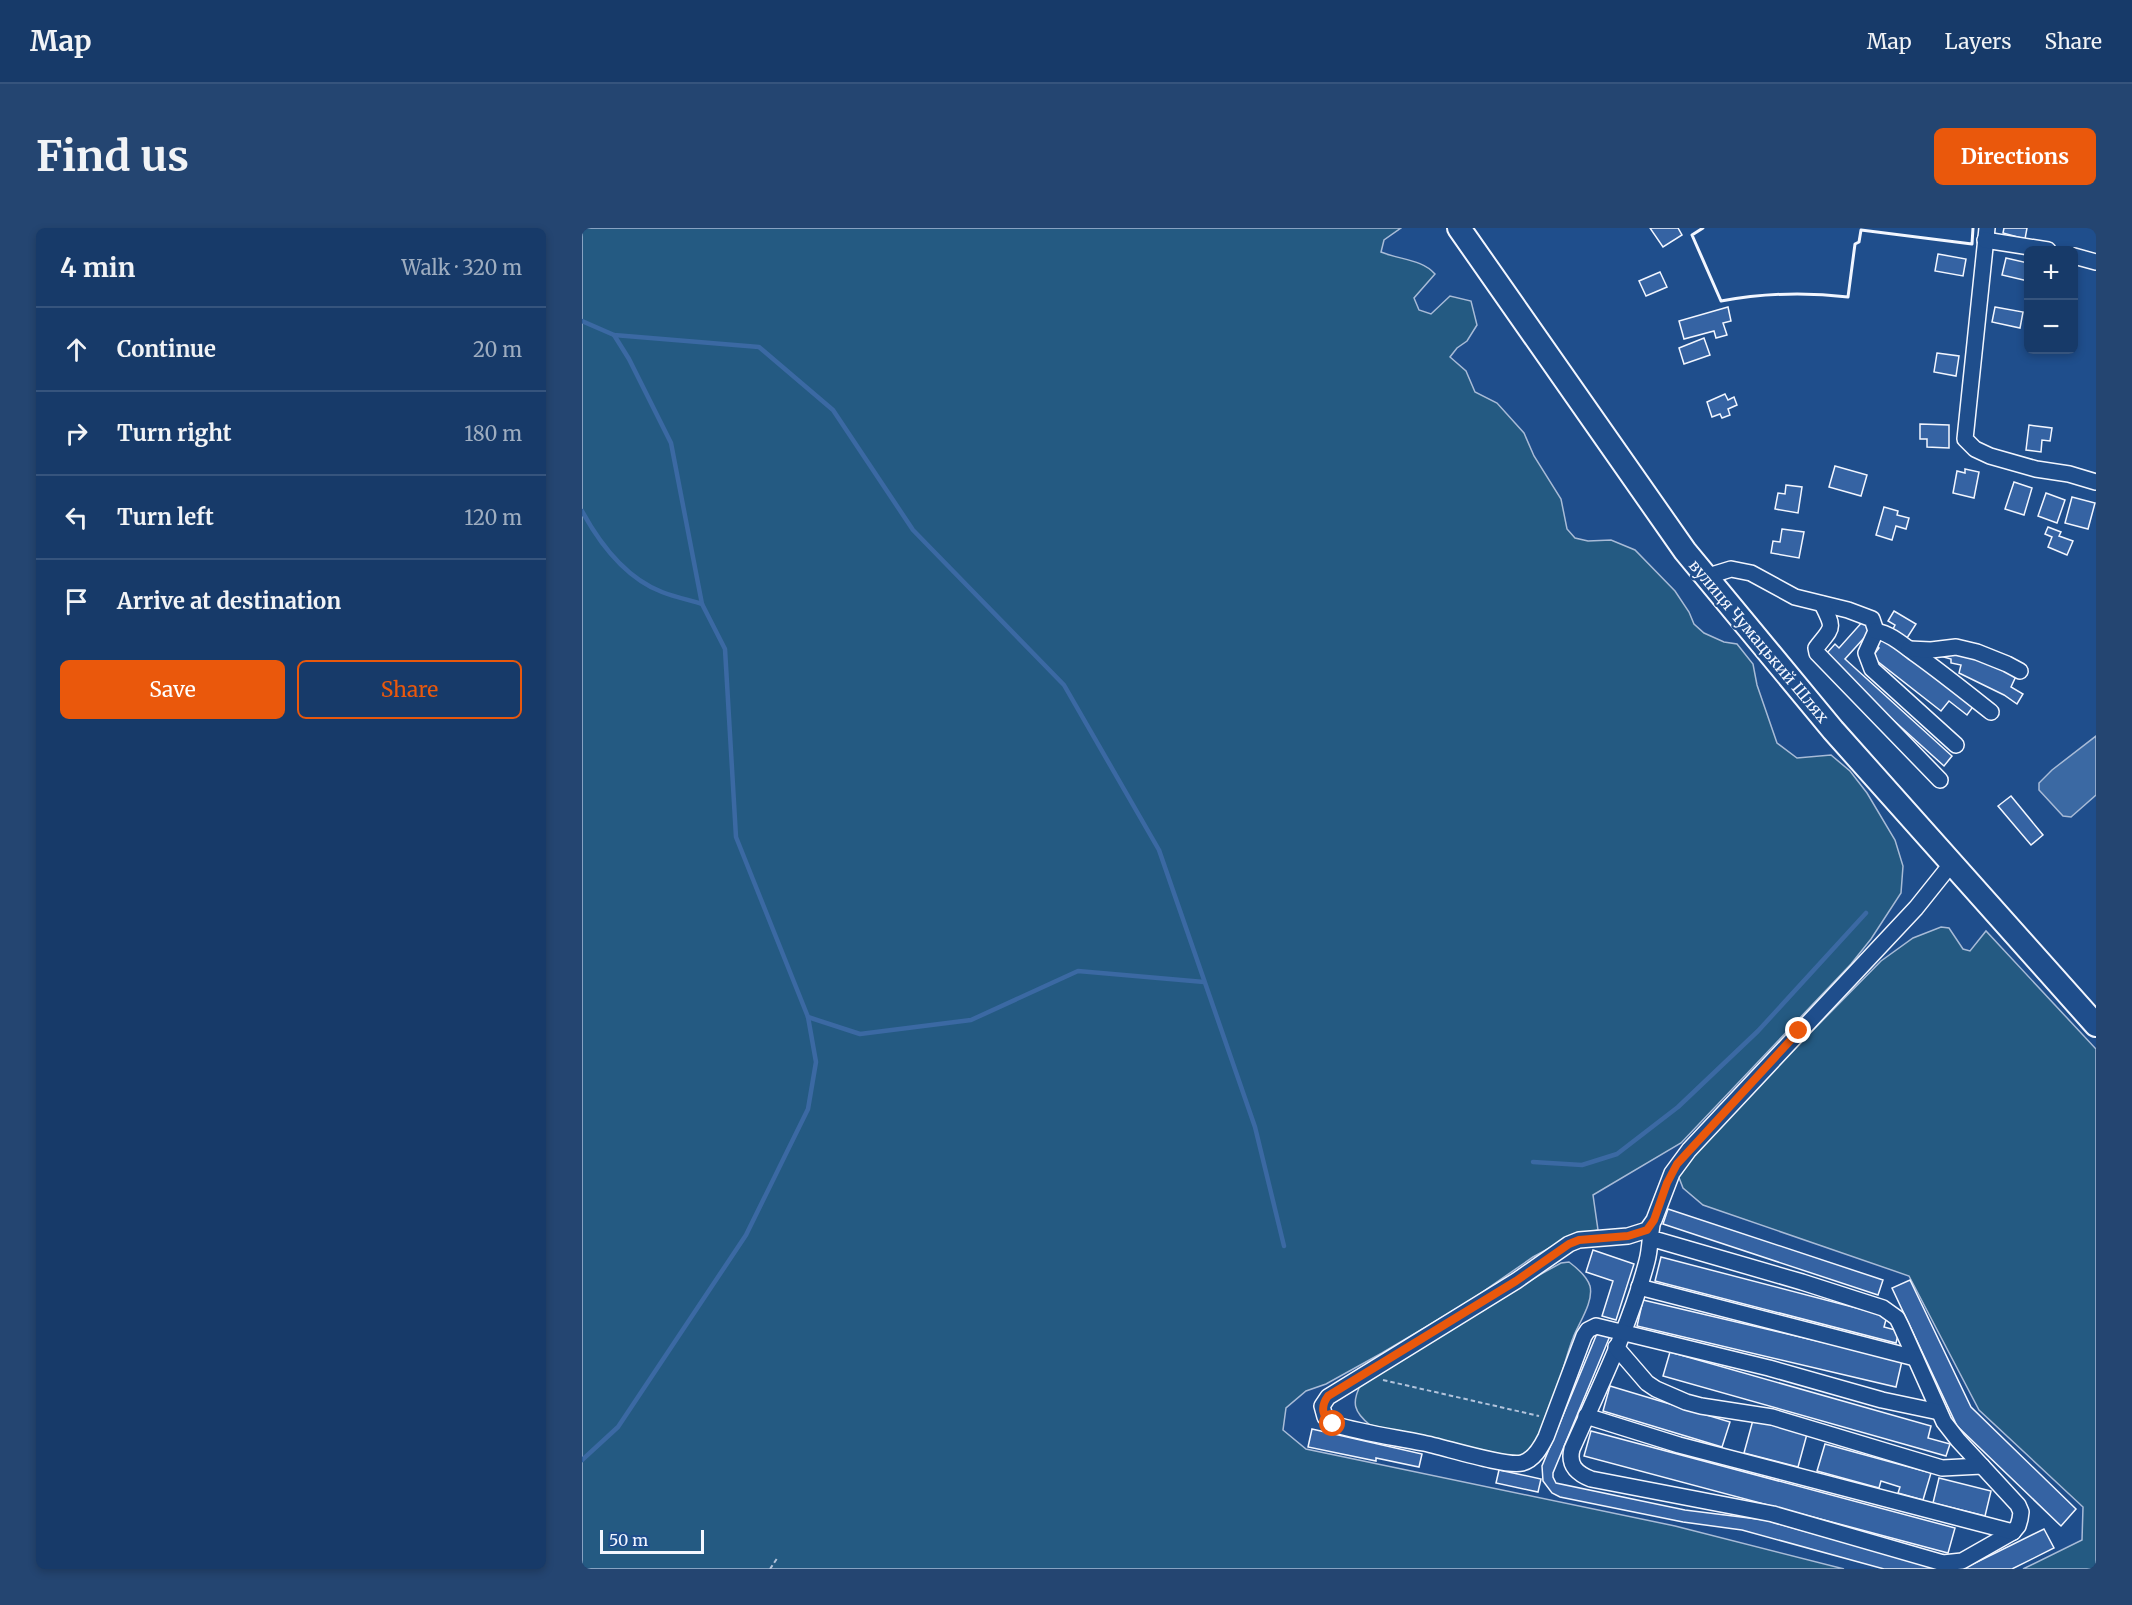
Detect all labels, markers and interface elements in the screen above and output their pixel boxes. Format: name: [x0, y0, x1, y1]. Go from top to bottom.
text: Map: [30, 23, 92, 59]
text: Map: [1867, 28, 1912, 55]
text: Layers: [1945, 28, 2012, 55]
text: Share: [2045, 28, 2102, 55]
button: Directions: [1934, 128, 2096, 185]
text: Find us: [36, 130, 189, 182]
map controls: [2024, 246, 2078, 354]
button: +: [2024, 246, 2078, 300]
text: 4 min: [60, 251, 135, 284]
text: Walk · 320 m: [402, 255, 522, 280]
button: −: [2024, 300, 2078, 354]
icon: ahead: [60, 333, 93, 366]
text: Continue: [117, 335, 216, 363]
text: 20 m: [473, 337, 522, 362]
icon: right: [60, 417, 93, 450]
text: Turn right: [117, 419, 231, 447]
text: 180 m: [464, 421, 522, 446]
icon: left: [60, 501, 93, 534]
text: Turn left: [117, 503, 214, 531]
text: 120 m: [464, 505, 522, 530]
street label: вулиця Чумацький Шлях: [1685, 556, 1833, 727]
icon: arrive: [60, 585, 93, 618]
text: Arrive at destination: [117, 587, 341, 615]
button: Save: [60, 660, 285, 719]
button: Share: [297, 660, 522, 719]
route end: [1785, 1017, 1811, 1043]
route start: [1319, 1410, 1345, 1436]
scale bar: [600, 1527, 704, 1554]
text: 50 m: [609, 1530, 648, 1550]

